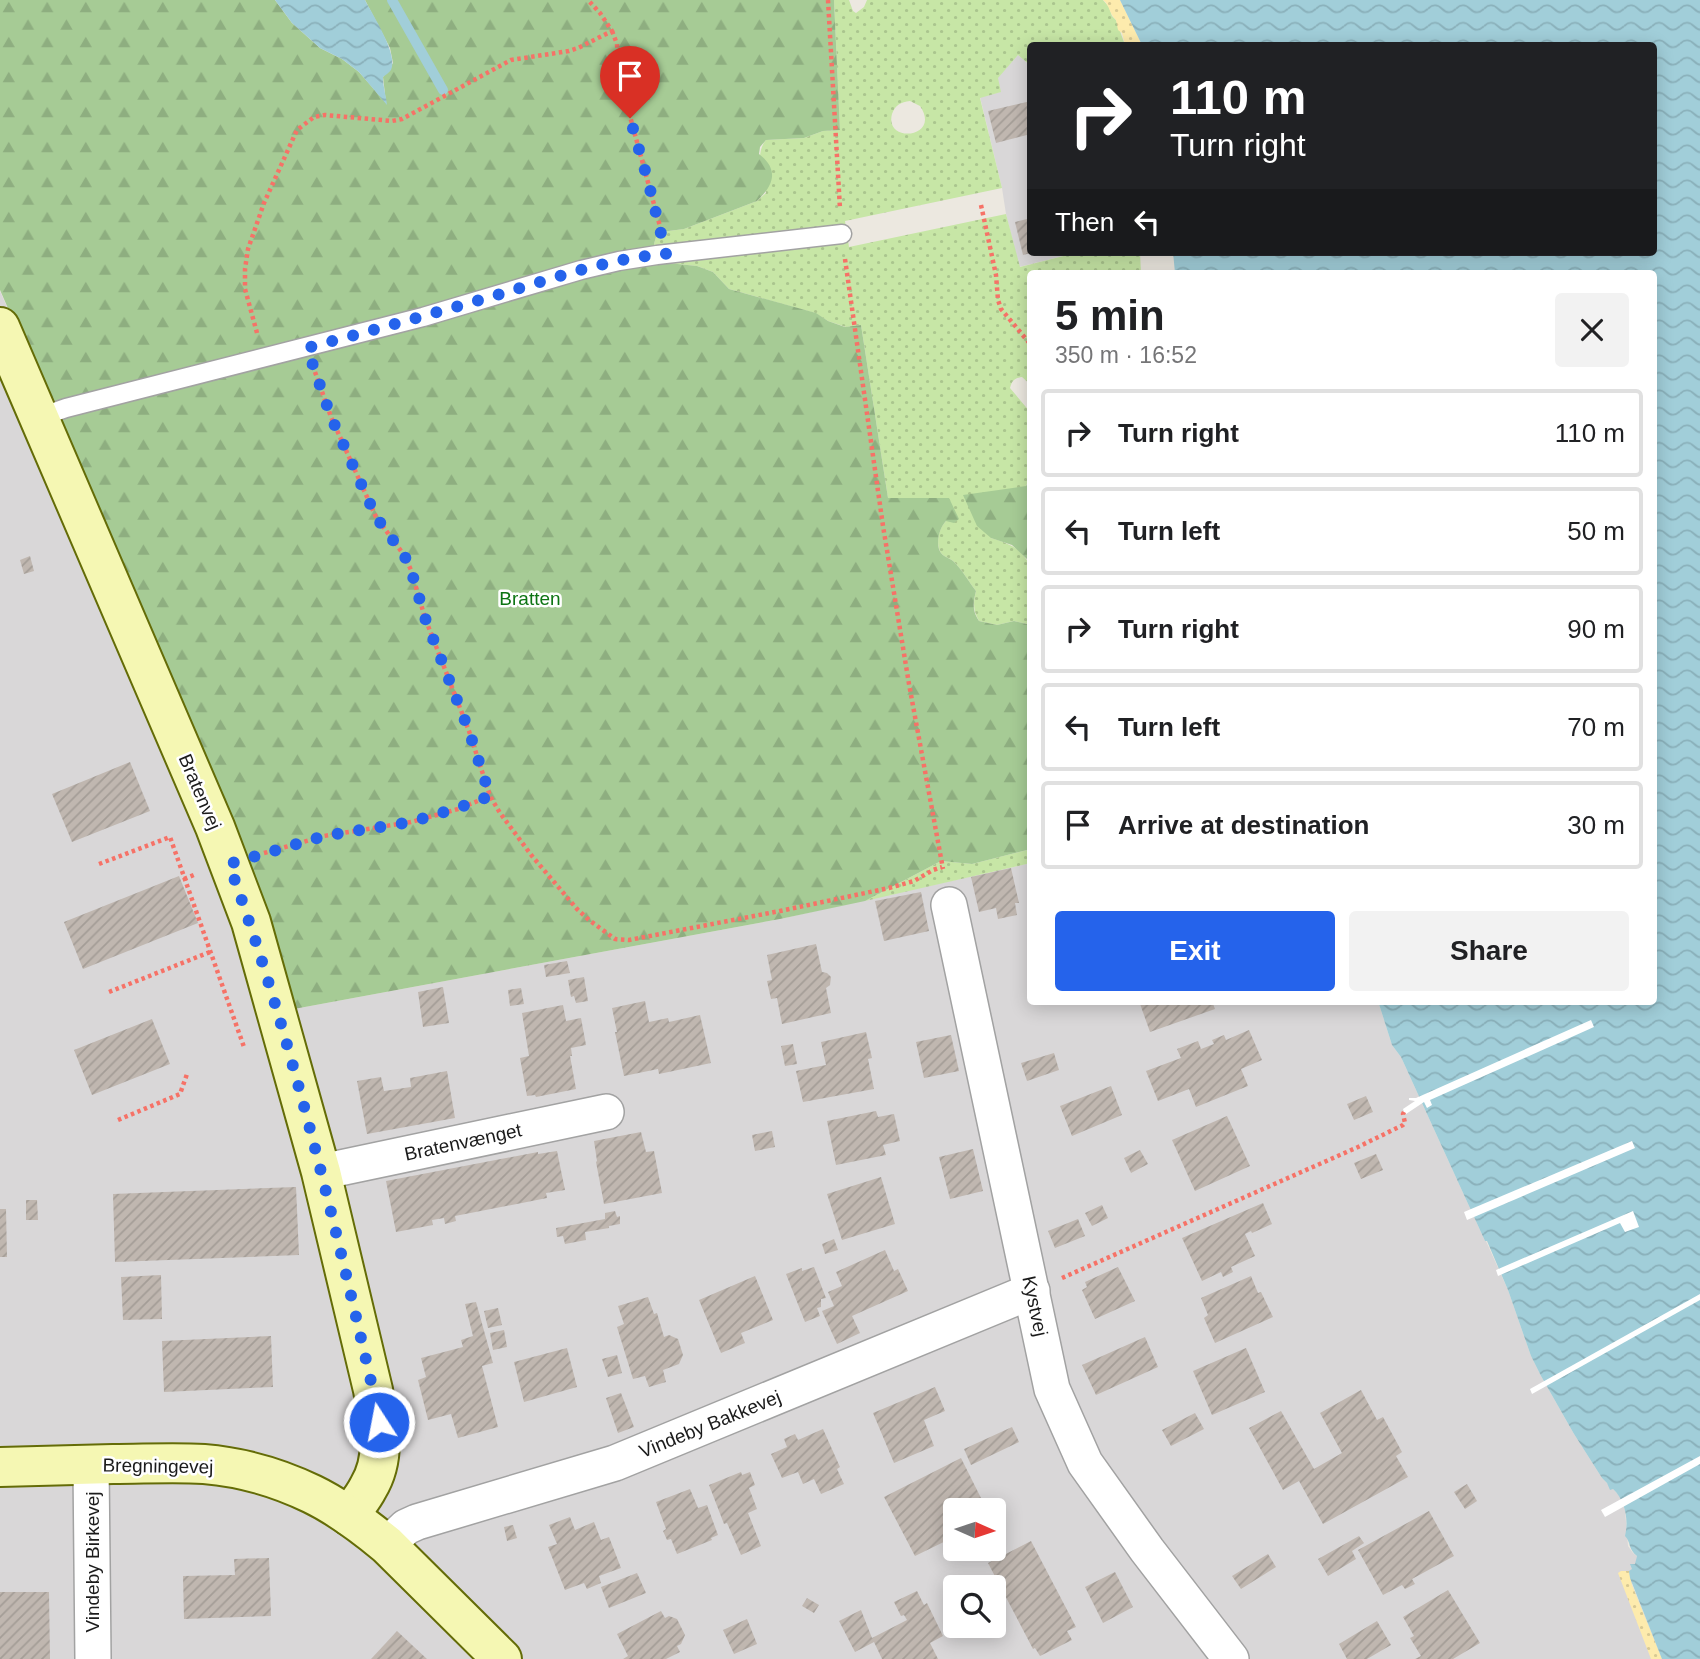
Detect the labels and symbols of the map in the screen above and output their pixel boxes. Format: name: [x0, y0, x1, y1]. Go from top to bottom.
pin: [600, 46, 660, 118]
park label: Bratten: [499, 588, 561, 609]
street label: Bratenvej: [175, 751, 225, 833]
street label: Bratenvænget: [402, 1119, 524, 1165]
street label: Kystvej: [1018, 1274, 1052, 1338]
position arrow: [342, 1385, 416, 1459]
street label: Vindeby Bakkevej: [636, 1386, 784, 1462]
street label: Bregningevej: [102, 1455, 214, 1477]
street label: Vindeby Birkevej: [82, 1491, 103, 1633]
north arrow: [943, 1498, 1006, 1561]

